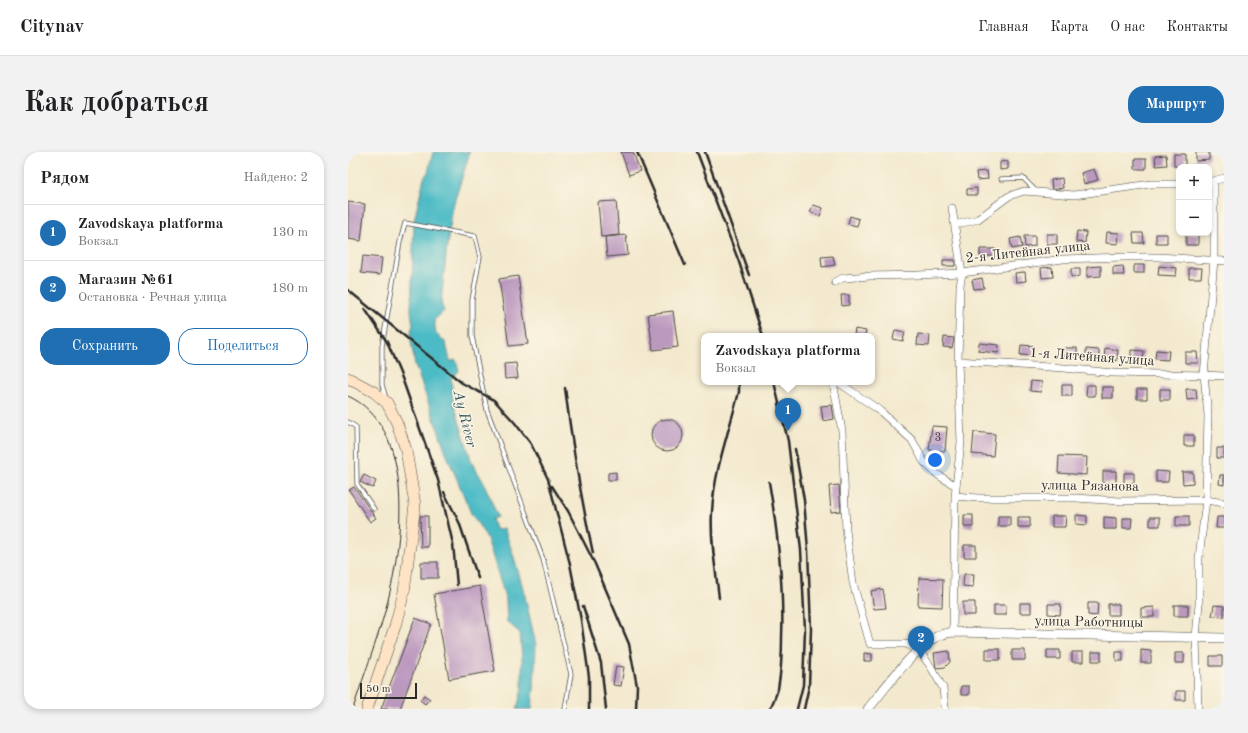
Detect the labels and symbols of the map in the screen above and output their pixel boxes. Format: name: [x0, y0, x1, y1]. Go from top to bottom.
street label: 2-я Литейная улица: [965, 238, 1091, 266]
street label: 1-я Литейная улица: [1029, 346, 1155, 368]
water label: Ay River: [449, 388, 478, 450]
pin: 1: [775, 398, 801, 431]
house number: 3: [935, 432, 941, 444]
your location: [925, 450, 945, 470]
street label: улица Рязанова: [1041, 478, 1139, 494]
street label: улица Работницы: [1034, 614, 1144, 630]
pin: 2: [908, 626, 934, 659]
scale bar: [360, 681, 417, 700]

